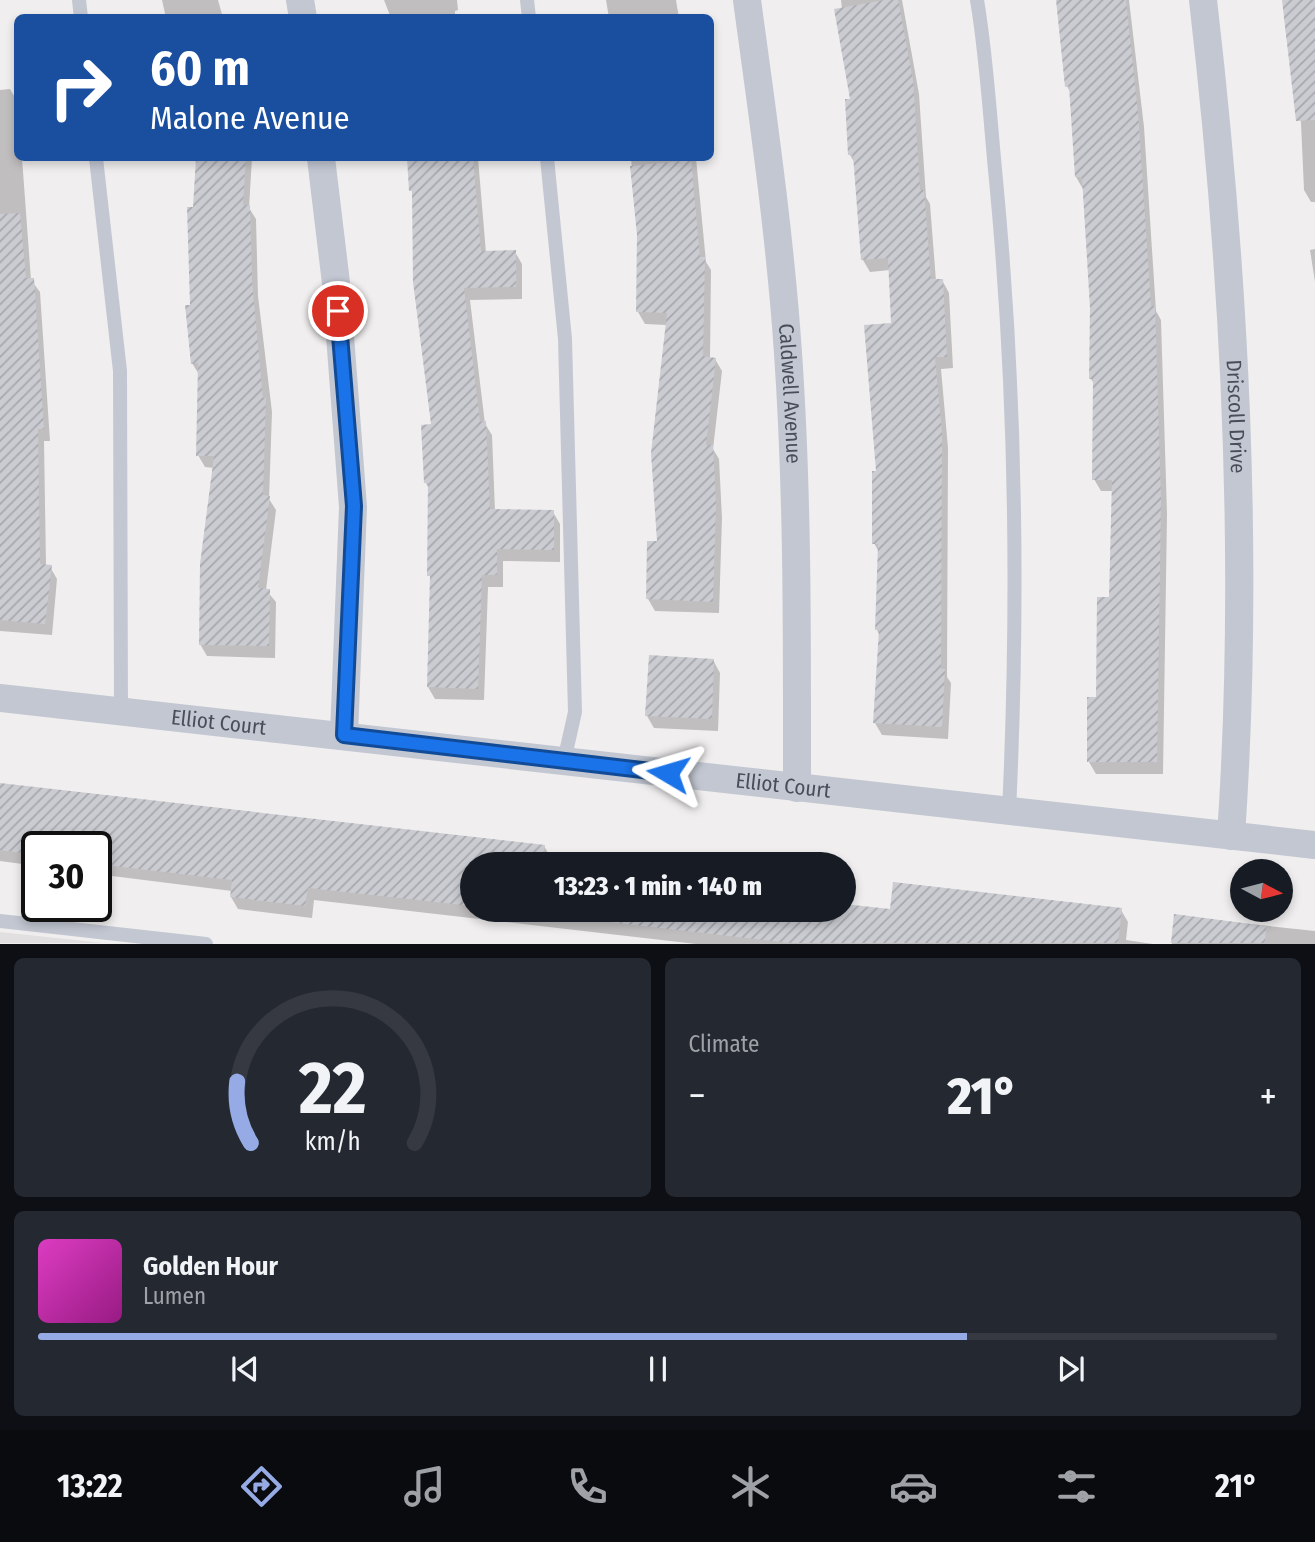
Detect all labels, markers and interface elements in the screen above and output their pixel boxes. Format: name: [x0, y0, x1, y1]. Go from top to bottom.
text: 60 m: [150, 39, 250, 98]
icon: right: [35, 42, 126, 133]
text: Malone Avenue: [150, 99, 350, 137]
pin: [308, 281, 368, 341]
icon: arrive: [319, 292, 357, 330]
street label: Caldwell Avenue: [773, 322, 807, 464]
street label: Driscoll Drive: [1221, 359, 1251, 474]
street label: Elliot Court: [170, 704, 268, 741]
position arrow: [631, 736, 705, 810]
street label: Elliot Court: [734, 767, 832, 804]
speed limit sign: 30: [21, 831, 112, 922]
north arrow: [1230, 859, 1293, 922]
map controls: [1230, 859, 1293, 922]
text: 13:23 · 1 min · 140 m: [554, 871, 762, 902]
text: Climate: [689, 1030, 759, 1058]
text: 22: [298, 1046, 366, 1133]
text: 21°: [947, 1065, 1018, 1128]
text: −: [689, 1073, 706, 1119]
text: +: [1260, 1073, 1277, 1119]
text: km/h: [304, 1127, 360, 1157]
text: Golden Hour: [143, 1251, 278, 1282]
text: Lumen: [143, 1282, 206, 1310]
icon: previous: [226, 1350, 264, 1388]
icon: pause: [639, 1350, 677, 1388]
icon: next: [1052, 1350, 1090, 1388]
icon: directions: [237, 1462, 286, 1511]
icon: music: [400, 1462, 449, 1511]
icon: phone: [563, 1462, 612, 1511]
icon: climate: [726, 1462, 775, 1511]
icon: car: [889, 1462, 938, 1511]
icon: filters: [1052, 1462, 1101, 1511]
text: 13:22: [57, 1467, 123, 1505]
text: 21°: [1215, 1467, 1258, 1505]

